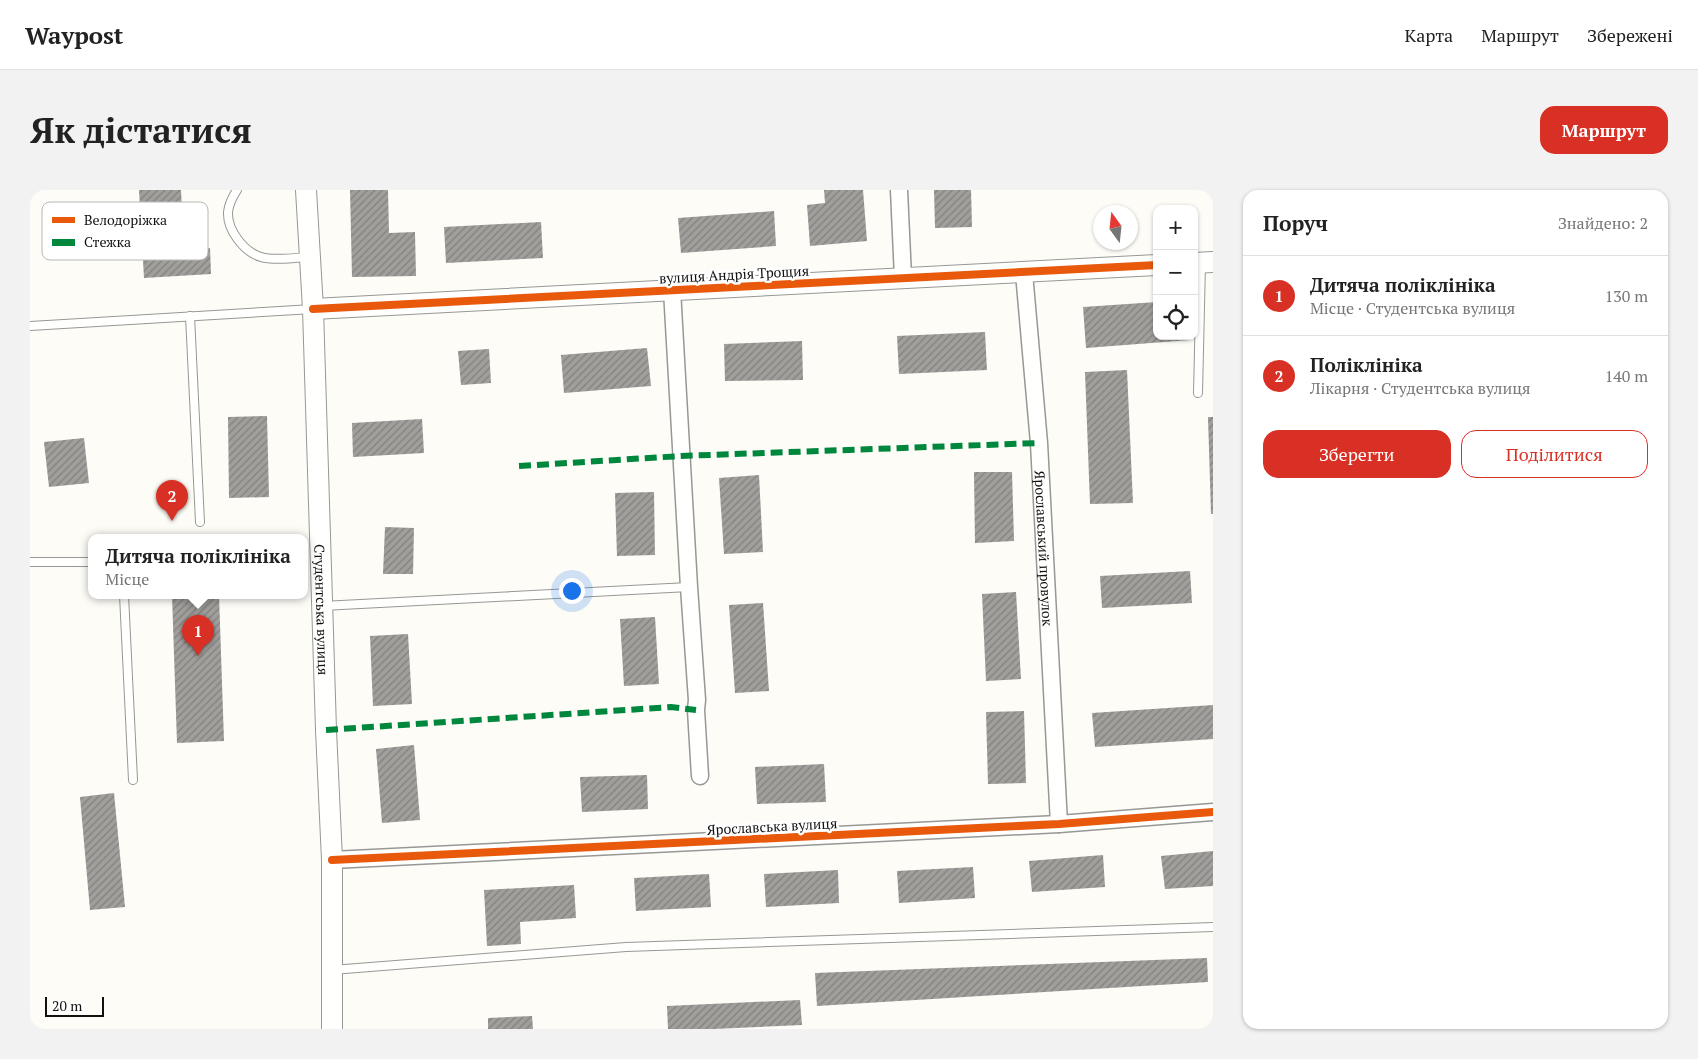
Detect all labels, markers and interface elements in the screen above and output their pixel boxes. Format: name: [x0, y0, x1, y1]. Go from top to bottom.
text: Waypost: [25, 19, 123, 51]
text: Карта: [1405, 23, 1453, 47]
text: Маршрут: [1481, 23, 1559, 47]
text: Збережені: [1587, 23, 1673, 47]
button: Маршрут: [1540, 106, 1668, 154]
text: Як дістатися: [30, 107, 252, 153]
legend: [42, 202, 208, 260]
north arrow: [1093, 205, 1138, 250]
map controls: [1153, 205, 1198, 340]
button: +: [1153, 205, 1198, 250]
text: Поруч: [1263, 209, 1328, 237]
text: Велодоріжка: [84, 210, 167, 229]
text: Знайдено: 2: [1558, 212, 1648, 234]
text: Стежка: [84, 232, 131, 251]
button: −: [1153, 250, 1198, 295]
street label: вулиця Андрія Трощия: [658, 261, 810, 287]
text: Дитяча поліклініка: [1310, 272, 1495, 297]
text: 1: [1274, 285, 1284, 307]
text: 130 m: [1605, 285, 1648, 307]
button: locate: [1153, 295, 1198, 340]
text: Місце · Студентська вулиця: [1310, 297, 1515, 319]
text: Поліклініка: [1310, 352, 1423, 377]
text: 2: [1274, 365, 1284, 387]
text: 140 m: [1605, 365, 1648, 387]
text: Лікарня · Студентська вулиця: [1310, 377, 1531, 399]
button: Зберегти: [1263, 430, 1451, 478]
button: Поділитися: [1461, 430, 1648, 478]
street label: Ярославський провулок: [1031, 470, 1058, 627]
pin: 2: [156, 480, 188, 521]
popup: [88, 534, 308, 599]
text: Дитяча поліклініка: [105, 543, 291, 568]
street label: Студентська вулиця: [311, 544, 334, 675]
text: Місце: [105, 568, 149, 590]
your location: [559, 578, 585, 604]
pin: 1: [182, 615, 214, 656]
street label: Ярославська вулиця: [706, 813, 838, 839]
scale bar: [45, 994, 104, 1017]
text: 20 m: [52, 996, 82, 1015]

